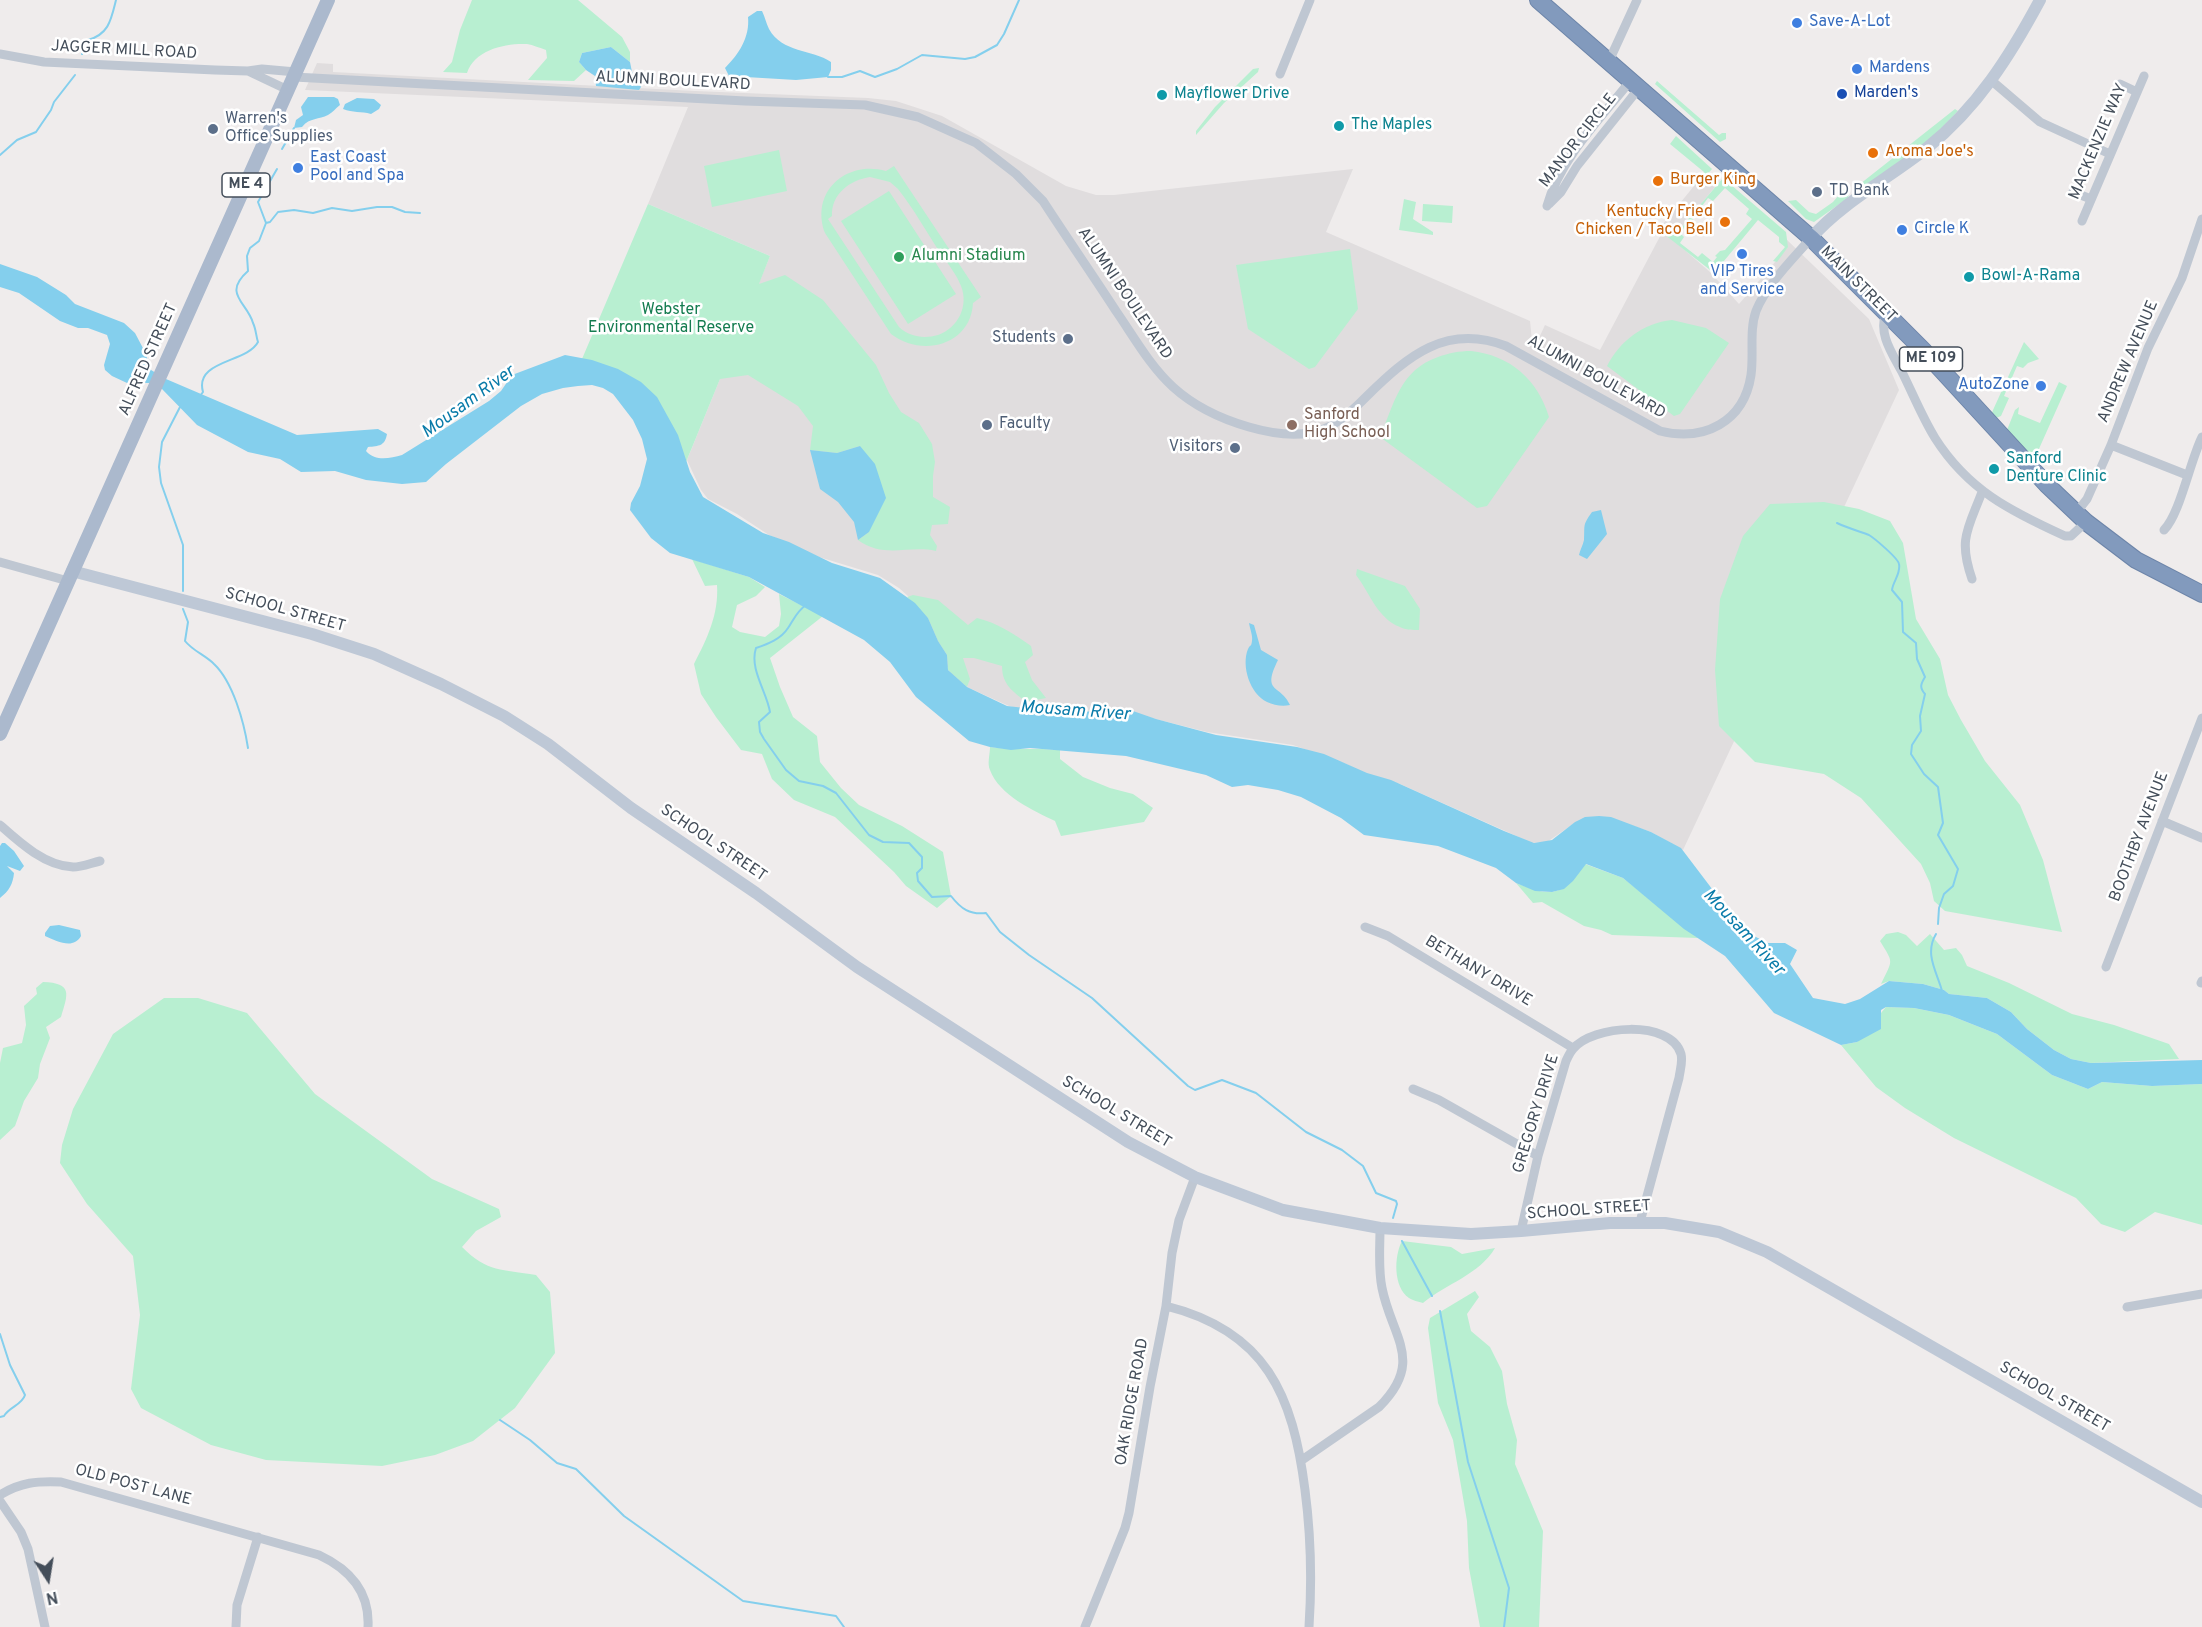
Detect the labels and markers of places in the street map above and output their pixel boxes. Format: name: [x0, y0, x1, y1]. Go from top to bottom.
place label: Save-A-Lot: [1809, 13, 1891, 33]
marker: Save-A-Lot: [1790, 16, 1804, 30]
place label: Mardens: [1869, 59, 1930, 79]
marker: Mardens: [1850, 62, 1864, 76]
place label: Marden's: [1854, 84, 1919, 104]
place label: Mayflower Drive: [1174, 85, 1289, 105]
marker: Marden's: [1835, 87, 1849, 101]
marker: Mayflower Drive: [1155, 88, 1169, 102]
place label: Warren's Office Supplies: [225, 110, 333, 148]
place label: The Maples: [1351, 116, 1432, 136]
marker: The Maples: [1332, 119, 1346, 133]
marker: Warren's Office Supplies: [206, 122, 220, 136]
place label: Aroma Joe's: [1885, 143, 1974, 163]
marker: Aroma Joe's: [1866, 146, 1880, 160]
place label: East Coast Pool and Spa: [310, 149, 404, 187]
marker: East Coast Pool and Spa: [291, 161, 305, 175]
place label: Burger King: [1670, 171, 1756, 191]
marker: Burger King: [1651, 174, 1665, 188]
place label: TD Bank: [1829, 182, 1890, 202]
marker: TD Bank: [1810, 185, 1824, 199]
place label: Kentucky Fried Chicken / Taco Bell: [1575, 203, 1713, 241]
marker: Kentucky Fried Chicken / Taco Bell: [1718, 215, 1732, 229]
place label: Circle K: [1914, 220, 1969, 240]
marker: Circle K: [1895, 223, 1909, 237]
place label: Alumni Stadium: [911, 247, 1025, 267]
marker: VIP Tires and Service: [1735, 247, 1749, 261]
marker: Alumni Stadium: [892, 250, 906, 264]
place label: VIP Tires and Service: [1700, 263, 1784, 301]
place label: Bowl-A-Rama: [1981, 267, 2080, 287]
marker: Bowl-A-Rama: [1962, 270, 1976, 284]
place label: Students: [992, 329, 1056, 349]
marker: Students: [1061, 332, 1075, 346]
place label: AutoZone: [1958, 376, 2029, 396]
marker: AutoZone: [2034, 379, 2048, 393]
place label: Sanford High School: [1304, 406, 1390, 444]
place label: Faculty: [999, 415, 1051, 435]
marker: Faculty: [980, 418, 994, 432]
marker: Sanford High School: [1285, 418, 1299, 432]
place label: Visitors: [1169, 438, 1223, 458]
marker: Visitors: [1228, 441, 1242, 455]
place label: Sanford Denture Clinic: [2006, 450, 2107, 488]
marker: Sanford Denture Clinic: [1987, 462, 2001, 476]

